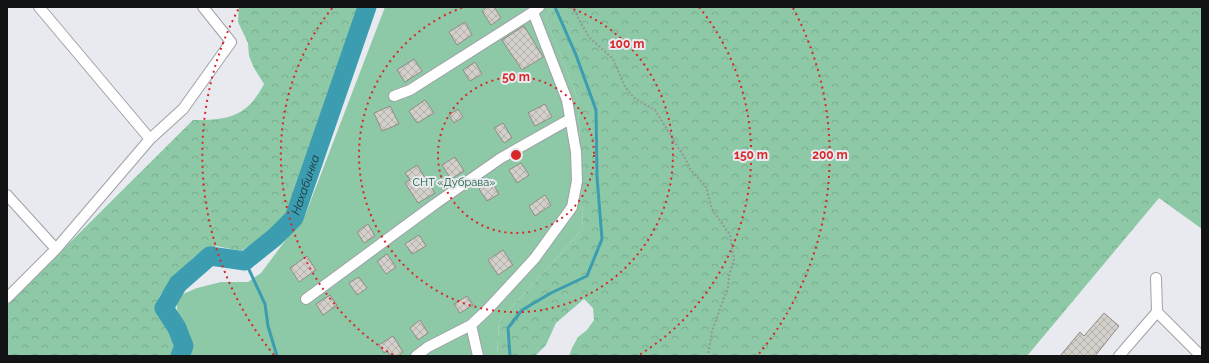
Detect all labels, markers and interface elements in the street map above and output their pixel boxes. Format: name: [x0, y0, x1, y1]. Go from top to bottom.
text: 100 m: [610, 37, 644, 51]
text: 50 m: [502, 70, 530, 84]
centre of rings: [509, 148, 523, 162]
text: 150 m: [734, 148, 768, 162]
text: 200 m: [812, 148, 848, 162]
water label: Нахабинка: [289, 153, 322, 217]
park label: СНТ «Дубрава»: [413, 176, 495, 189]

